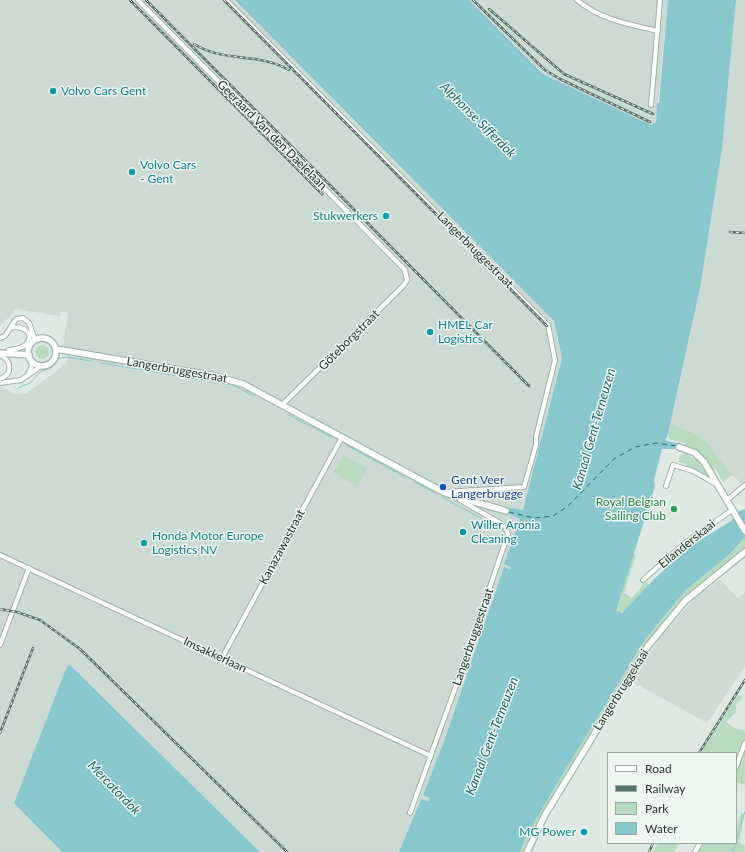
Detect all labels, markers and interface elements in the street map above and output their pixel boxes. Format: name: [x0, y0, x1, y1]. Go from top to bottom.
street label: Geeraard Van den Daelelaan: [214, 77, 330, 193]
water label: Alphonse Sifferdok: [437, 79, 519, 161]
place label: Volvo Cars Gent: [61, 84, 146, 98]
marker: Volvo Cars Gent: [48, 86, 58, 96]
place label: Volvo Cars - Gent: [140, 158, 196, 186]
marker: Volvo Cars - Gent: [127, 167, 137, 177]
place label: Stukwerkers: [313, 209, 378, 223]
street label: Langerbruggestraat: [434, 209, 516, 291]
marker: Stukwerkers: [381, 211, 391, 221]
street label: Göteborgstraat: [316, 307, 382, 373]
place label: HMEL Car Logistics: [438, 318, 493, 346]
marker: HMEL Car Logistics: [425, 327, 435, 337]
street label: Langerbruggestraat: [125, 354, 229, 386]
water label: Kanaal Gent-Terneuzen: [569, 367, 619, 491]
place label: Gent Veer Langerbrugge: [451, 473, 523, 501]
marker: Gent Veer Langerbrugge: [438, 482, 448, 492]
place label: Royal Belgian Sailing Club: [596, 495, 666, 523]
marker: Royal Belgian Sailing Club: [669, 504, 679, 514]
street label: Kanazawastraat: [256, 507, 308, 587]
street label: Eilanderskaai: [656, 517, 718, 571]
place label: Willer Aronia Cleaning: [471, 518, 540, 546]
marker: Willer Aronia Cleaning: [458, 527, 468, 537]
place label: Honda Motor Europe Logistics NV: [152, 529, 264, 557]
marker: Honda Motor Europe Logistics NV: [139, 538, 149, 548]
street label: Langerbruggestraat: [450, 586, 496, 688]
street label: Imsakkerlaan: [181, 634, 249, 676]
street label: Langerbruggekaai: [590, 647, 652, 733]
water label: Kanaal Gent-Terneuzen: [462, 675, 522, 797]
legend: [607, 752, 737, 844]
water label: Mercatordok: [84, 758, 144, 818]
text: Road: [645, 761, 672, 776]
text: Railway: [645, 781, 685, 796]
text: Park: [645, 801, 668, 816]
text: Water: [645, 821, 678, 836]
place label: MG Power: [519, 825, 576, 839]
marker: MG Power: [579, 827, 589, 837]

